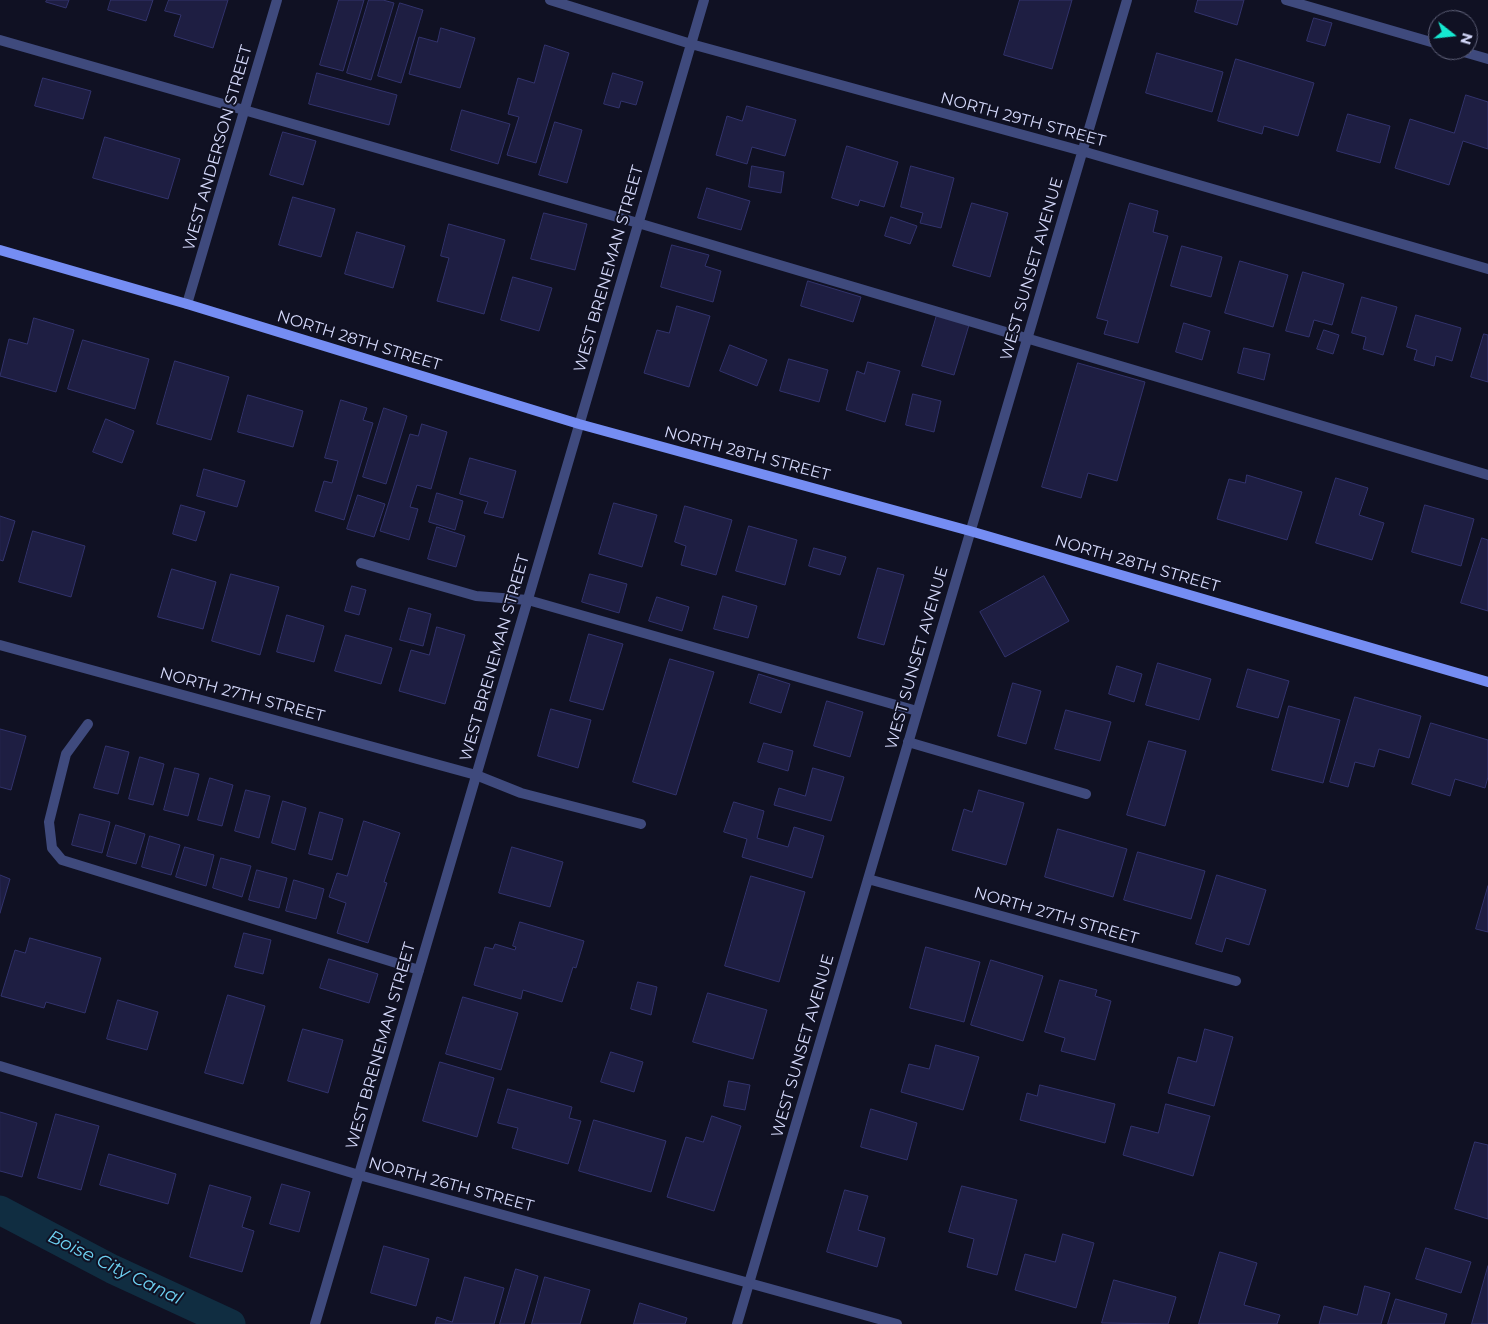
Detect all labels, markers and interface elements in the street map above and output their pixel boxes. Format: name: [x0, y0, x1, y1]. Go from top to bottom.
north arrow: [1428, 10, 1478, 60]
text: N: [1456, 31, 1477, 47]
street label: WEST ANDERSON STREET: [179, 43, 257, 253]
street label: NORTH 29TH STREET: [938, 89, 1108, 151]
street label: WEST BRENEMAN STREET: [570, 163, 648, 375]
street label: WEST SUNSET AVENUE: [997, 175, 1067, 363]
street label: NORTH 28TH STREET: [275, 307, 443, 375]
street label: NORTH 28TH STREET: [662, 423, 832, 485]
street label: NORTH 28TH STREET: [1052, 531, 1222, 597]
street label: WEST BRENEMAN STREET: [456, 552, 534, 764]
street label: WEST SUNSET AVENUE: [882, 564, 952, 752]
street label: NORTH 27TH STREET: [157, 664, 327, 726]
street label: NORTH 27TH STREET: [972, 883, 1140, 949]
street label: WEST BRENEMAN STREET: [342, 940, 420, 1152]
street label: WEST SUNSET AVENUE: [768, 952, 838, 1140]
street label: NORTH 26TH STREET: [366, 1154, 536, 1216]
water label: Boise City Canal: [44, 1226, 186, 1310]

